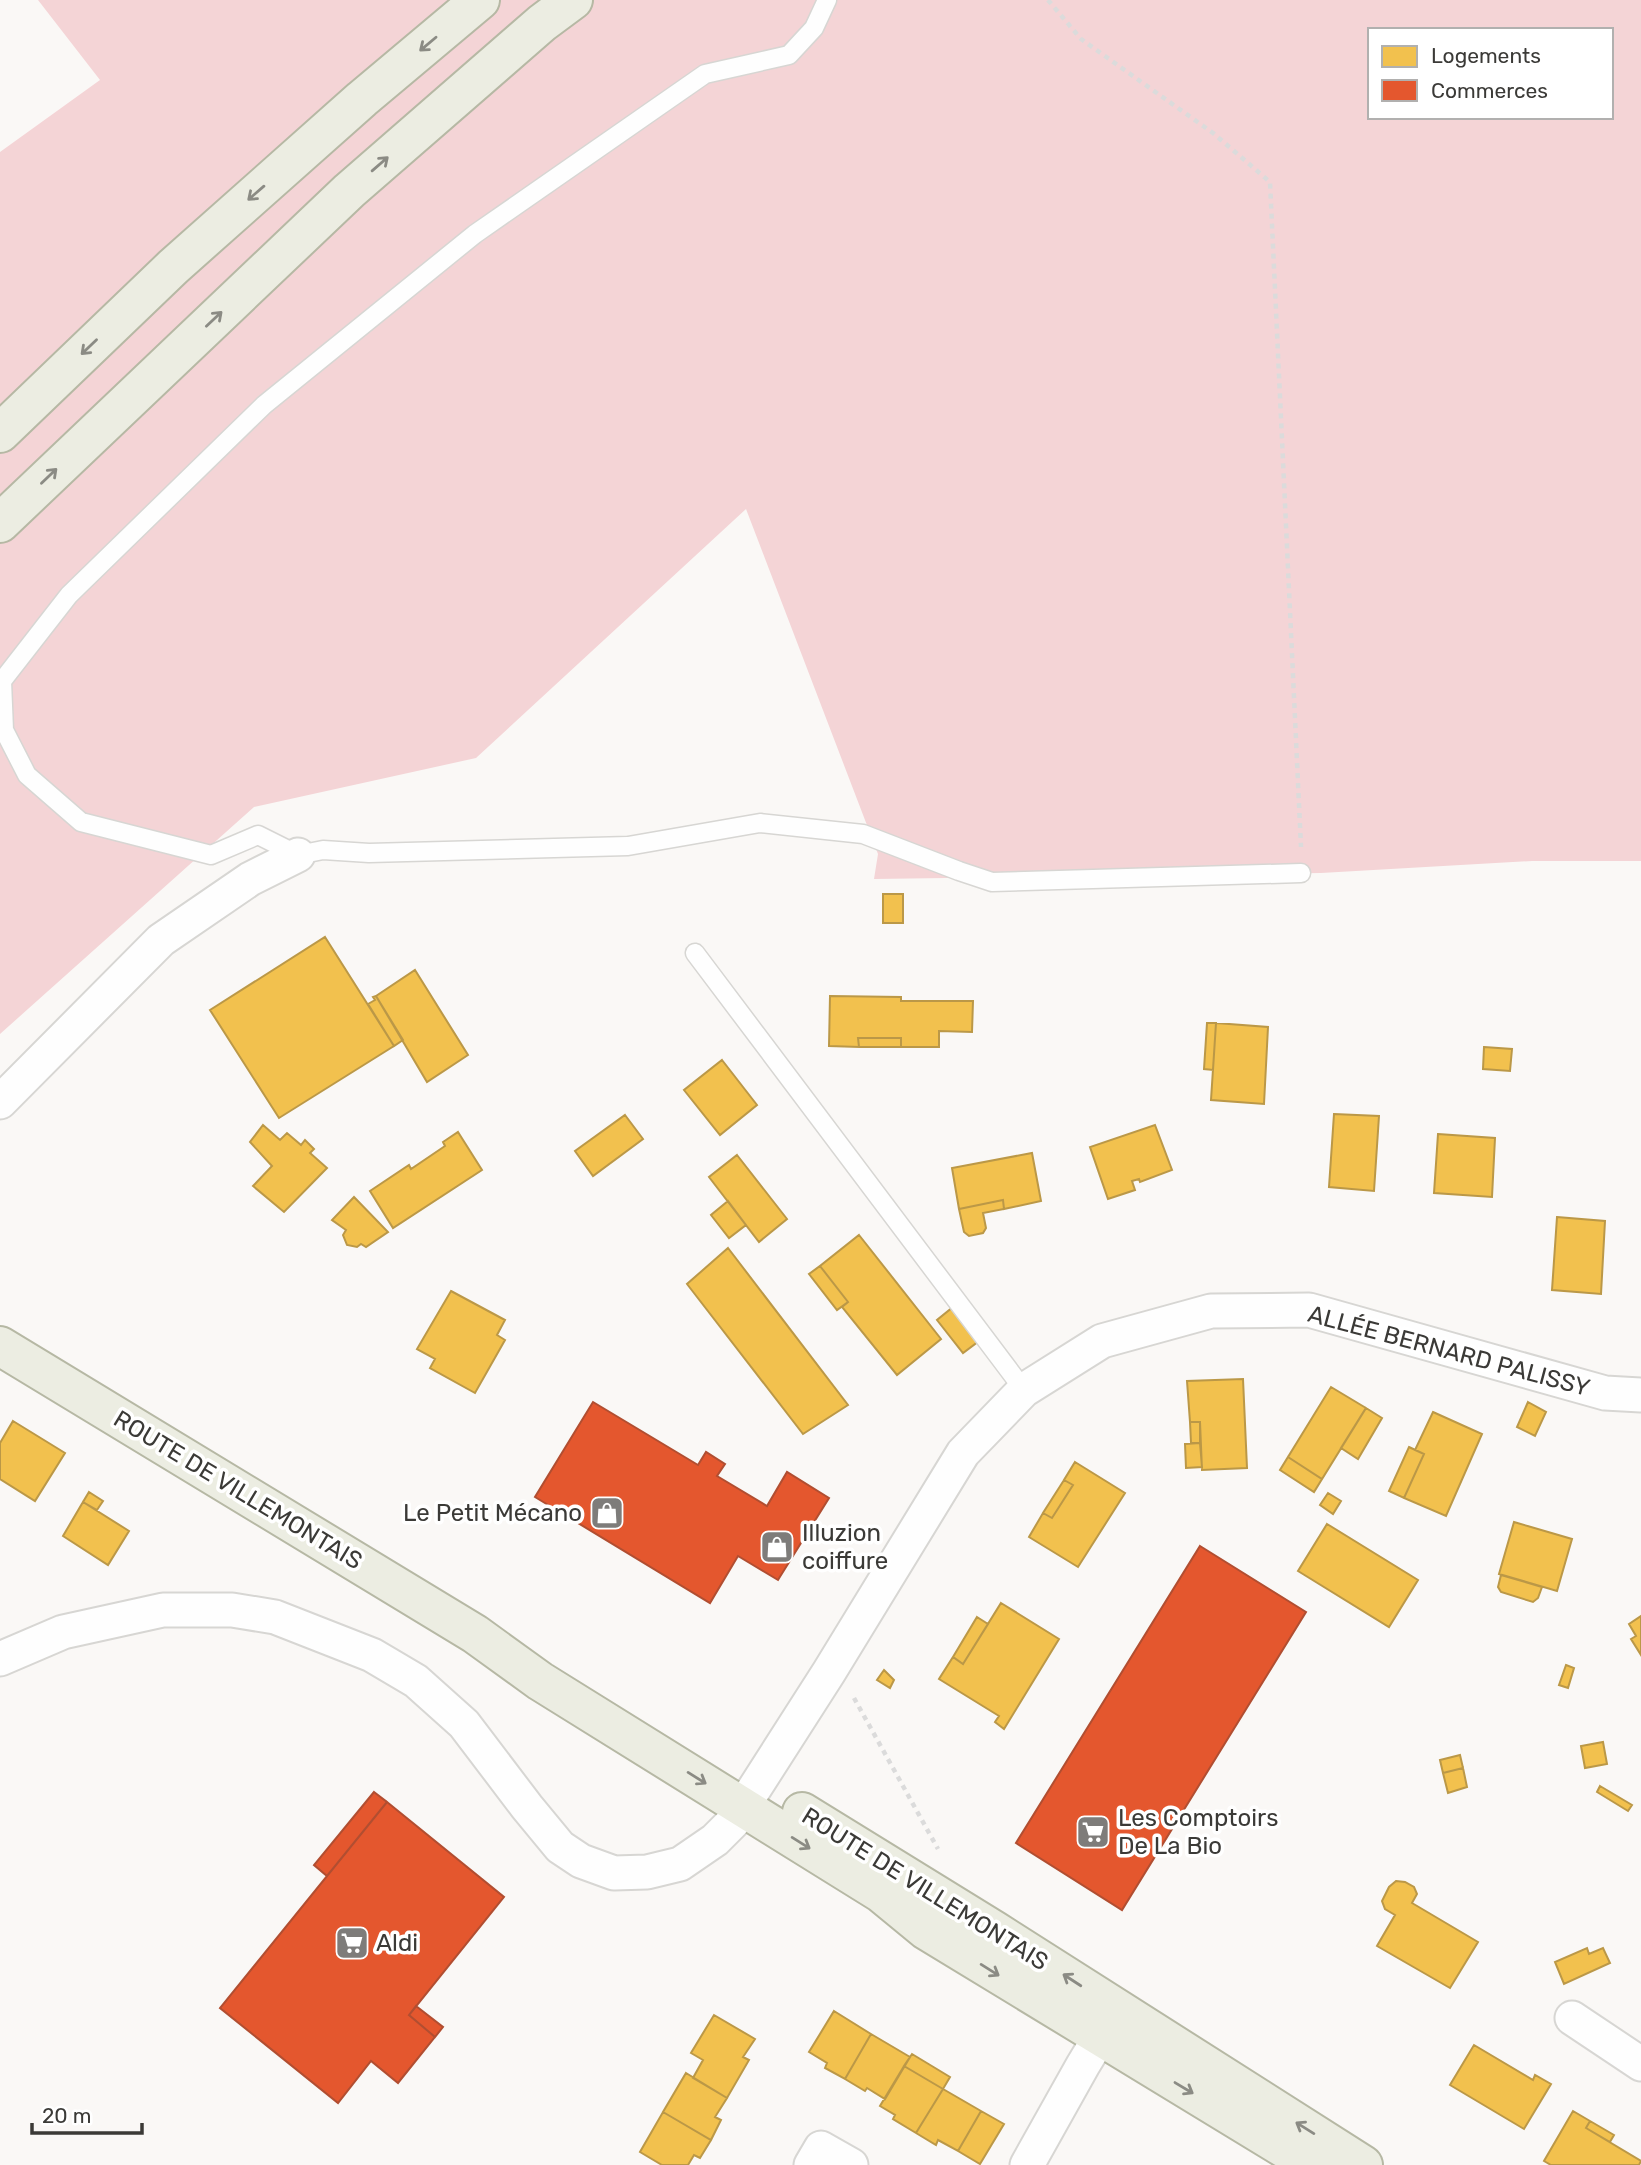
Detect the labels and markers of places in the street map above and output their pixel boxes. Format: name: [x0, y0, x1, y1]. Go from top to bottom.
shop icon: Le Petit Mécano: [588, 1494, 626, 1532]
place label: Le Petit Mécano: [403, 1499, 582, 1527]
place label: Illuzion coiffure: [802, 1519, 888, 1575]
shop icon: Illuzion coiffure: [758, 1528, 796, 1566]
place label: Les Comptoirs De La Bio: [1118, 1804, 1278, 1860]
supermarket icon: Les Comptoirs De La Bio: [1074, 1813, 1112, 1851]
supermarket icon: Aldi: [333, 1924, 371, 1962]
place label: Aldi: [376, 1929, 418, 1957]

